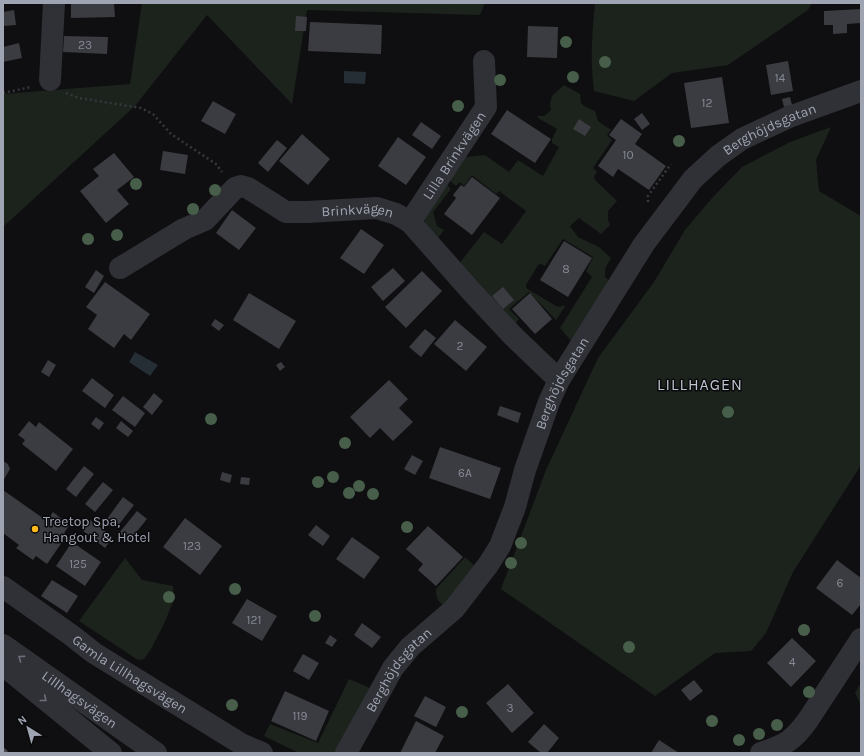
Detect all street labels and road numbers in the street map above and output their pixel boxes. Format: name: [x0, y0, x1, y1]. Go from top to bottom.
street label: Berghöjdsgatan: [719, 99, 818, 159]
street label: Lilla Brinkvägen: [419, 108, 489, 203]
street label: Brinkvägen: [321, 199, 396, 221]
street label: Berghöjdsgatan: [531, 334, 592, 432]
street label: Berghöjdsgatan: [362, 624, 435, 715]
street label: Gamla Lillhagsvägen: [70, 630, 190, 716]
street label: Lillhagsvägen: [39, 667, 121, 731]

